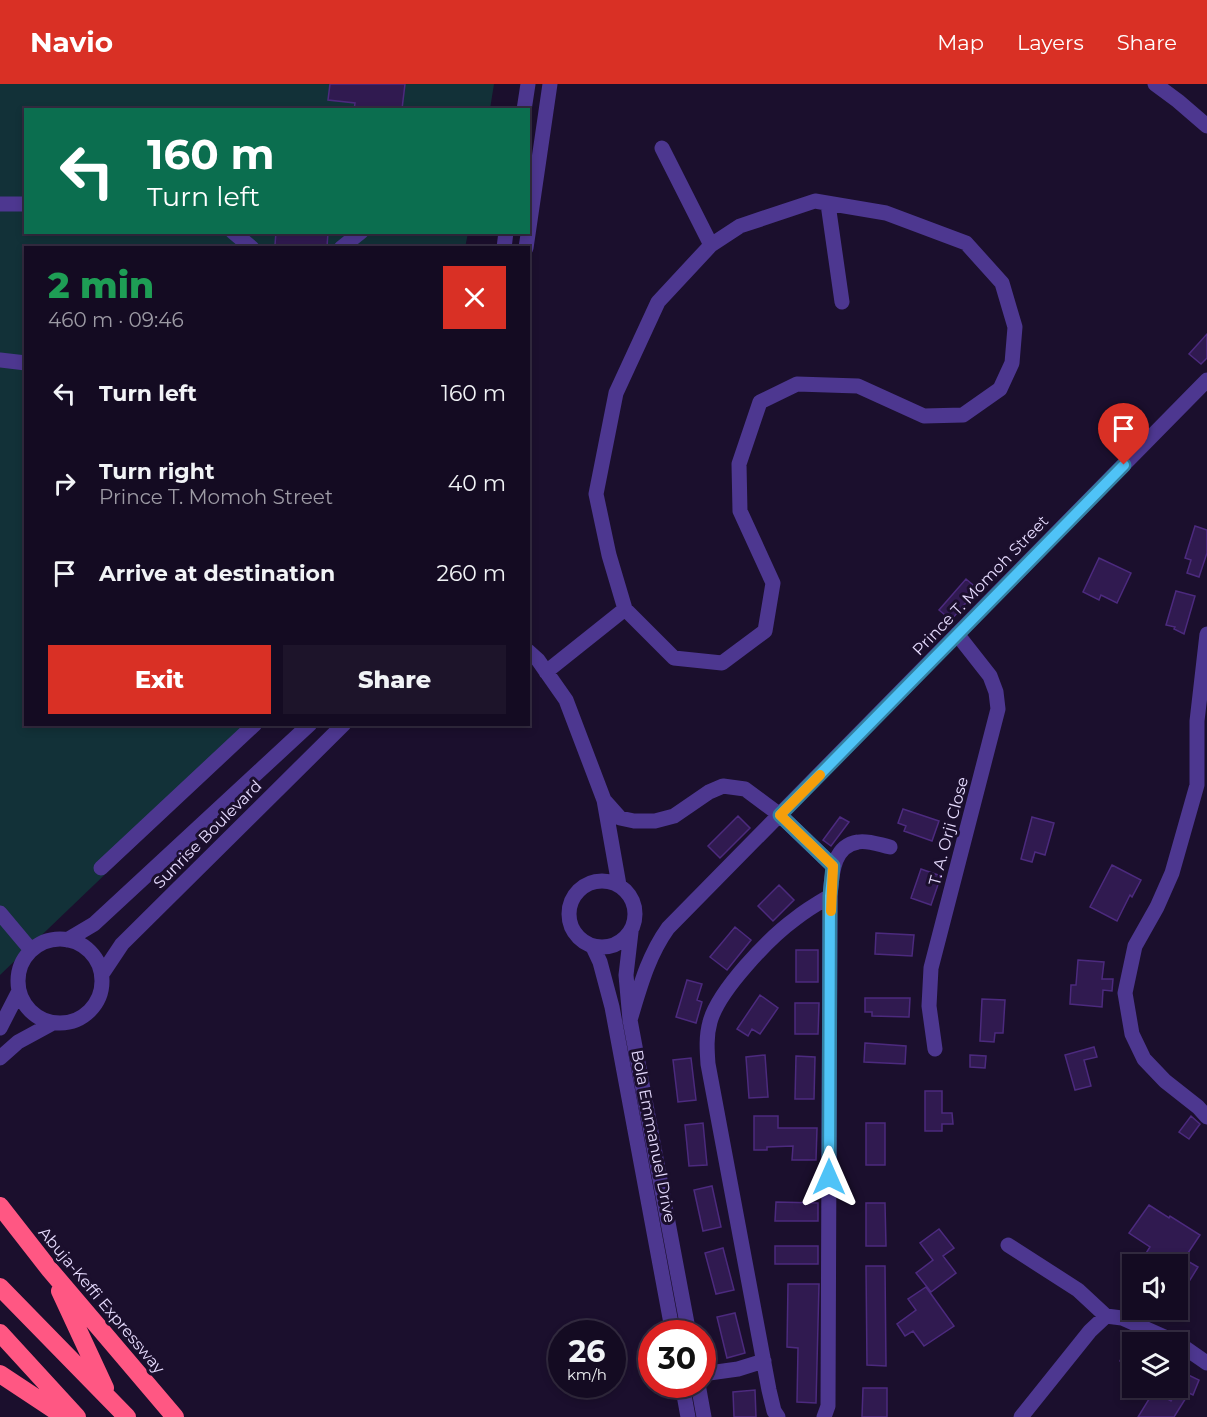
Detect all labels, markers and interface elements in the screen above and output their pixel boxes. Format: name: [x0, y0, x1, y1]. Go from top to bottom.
text: Navio: [30, 25, 113, 59]
text: Map: [937, 30, 984, 55]
text: Layers: [1017, 30, 1084, 55]
text: Share: [1117, 30, 1177, 55]
text: 160 m: [147, 128, 275, 180]
icon: left: [48, 132, 126, 210]
text: Turn left: [147, 180, 260, 213]
text: 2 min: [48, 263, 154, 307]
button: close: [443, 266, 506, 329]
text: 460 m · 09:46: [48, 308, 184, 332]
icon: left: [48, 377, 81, 410]
text: Turn left: [99, 380, 197, 407]
text: 160 m: [441, 380, 506, 407]
pin: [1098, 403, 1149, 465]
icon: arrive: [1107, 412, 1140, 445]
text: Turn right: [99, 458, 214, 485]
icon: right: [48, 467, 81, 500]
text: 40 m: [448, 470, 506, 497]
text: Prince T. Momoh Street: [99, 485, 333, 509]
street label: Prince T. Momoh Street: [908, 511, 1053, 659]
icon: arrive: [48, 557, 81, 590]
text: Arrive at destination: [99, 560, 335, 587]
text: 260 m: [436, 560, 506, 587]
button: Exit: [48, 645, 271, 714]
button: Share: [283, 645, 506, 714]
street label: T. A. Orji Close: [925, 775, 972, 888]
street label: Sunrise Boulevard: [149, 776, 265, 892]
street label: Bola Emmanuel Drive: [627, 1048, 680, 1224]
position arrow: [797, 1145, 861, 1209]
street label: Abuja-Keffi Expressway: [35, 1223, 169, 1378]
map controls: [1122, 1254, 1188, 1398]
button: sound: [1122, 1254, 1188, 1320]
speed limit sign: 30: [638, 1320, 716, 1398]
button: layers: [1122, 1332, 1188, 1398]
text: 26: [569, 1333, 605, 1370]
text: km/h: [567, 1365, 607, 1384]

